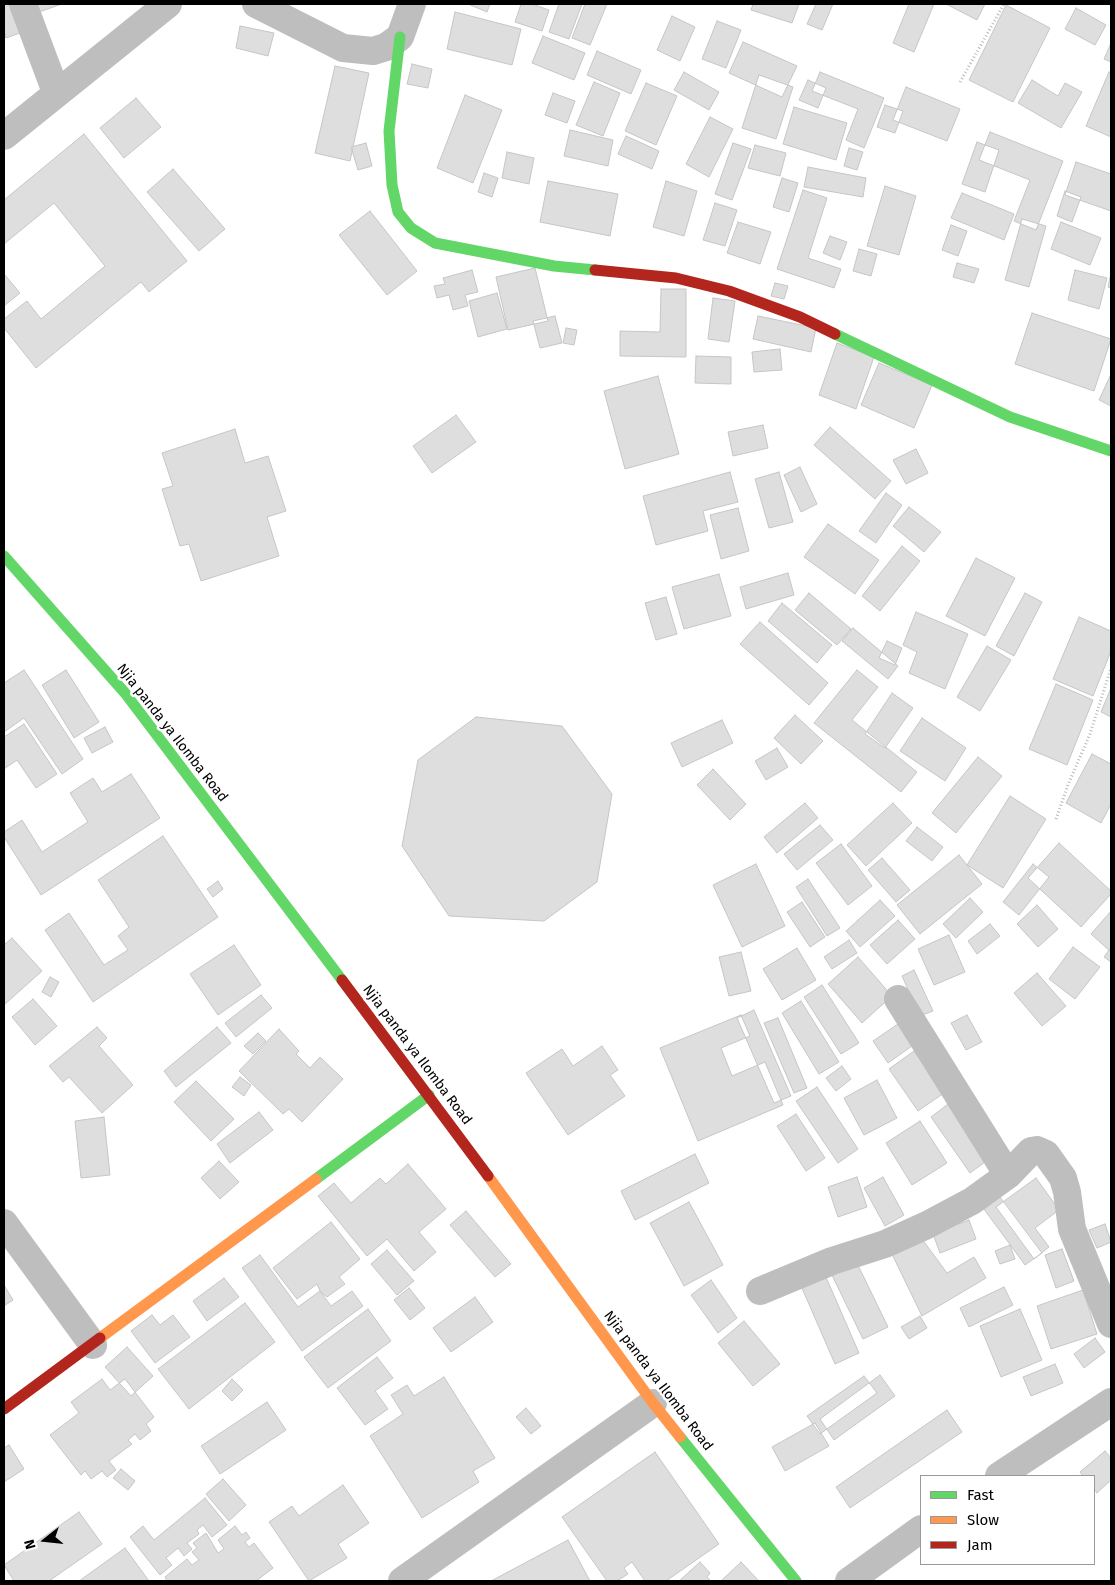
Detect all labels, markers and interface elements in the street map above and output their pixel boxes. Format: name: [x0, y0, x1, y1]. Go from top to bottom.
street label: Njia panda ya Ilomba Road: [113, 661, 231, 805]
street label: Njia panda ya Ilomba Road: [359, 982, 475, 1128]
street label: Njia panda ya Ilomba Road: [600, 1308, 716, 1454]
legend: [920, 1475, 1095, 1565]
text: Fast: [967, 1486, 994, 1504]
text: Slow: [967, 1511, 999, 1529]
north arrow: [20, 1515, 70, 1565]
text: Jam: [967, 1536, 993, 1554]
text: N: [21, 1537, 40, 1551]

